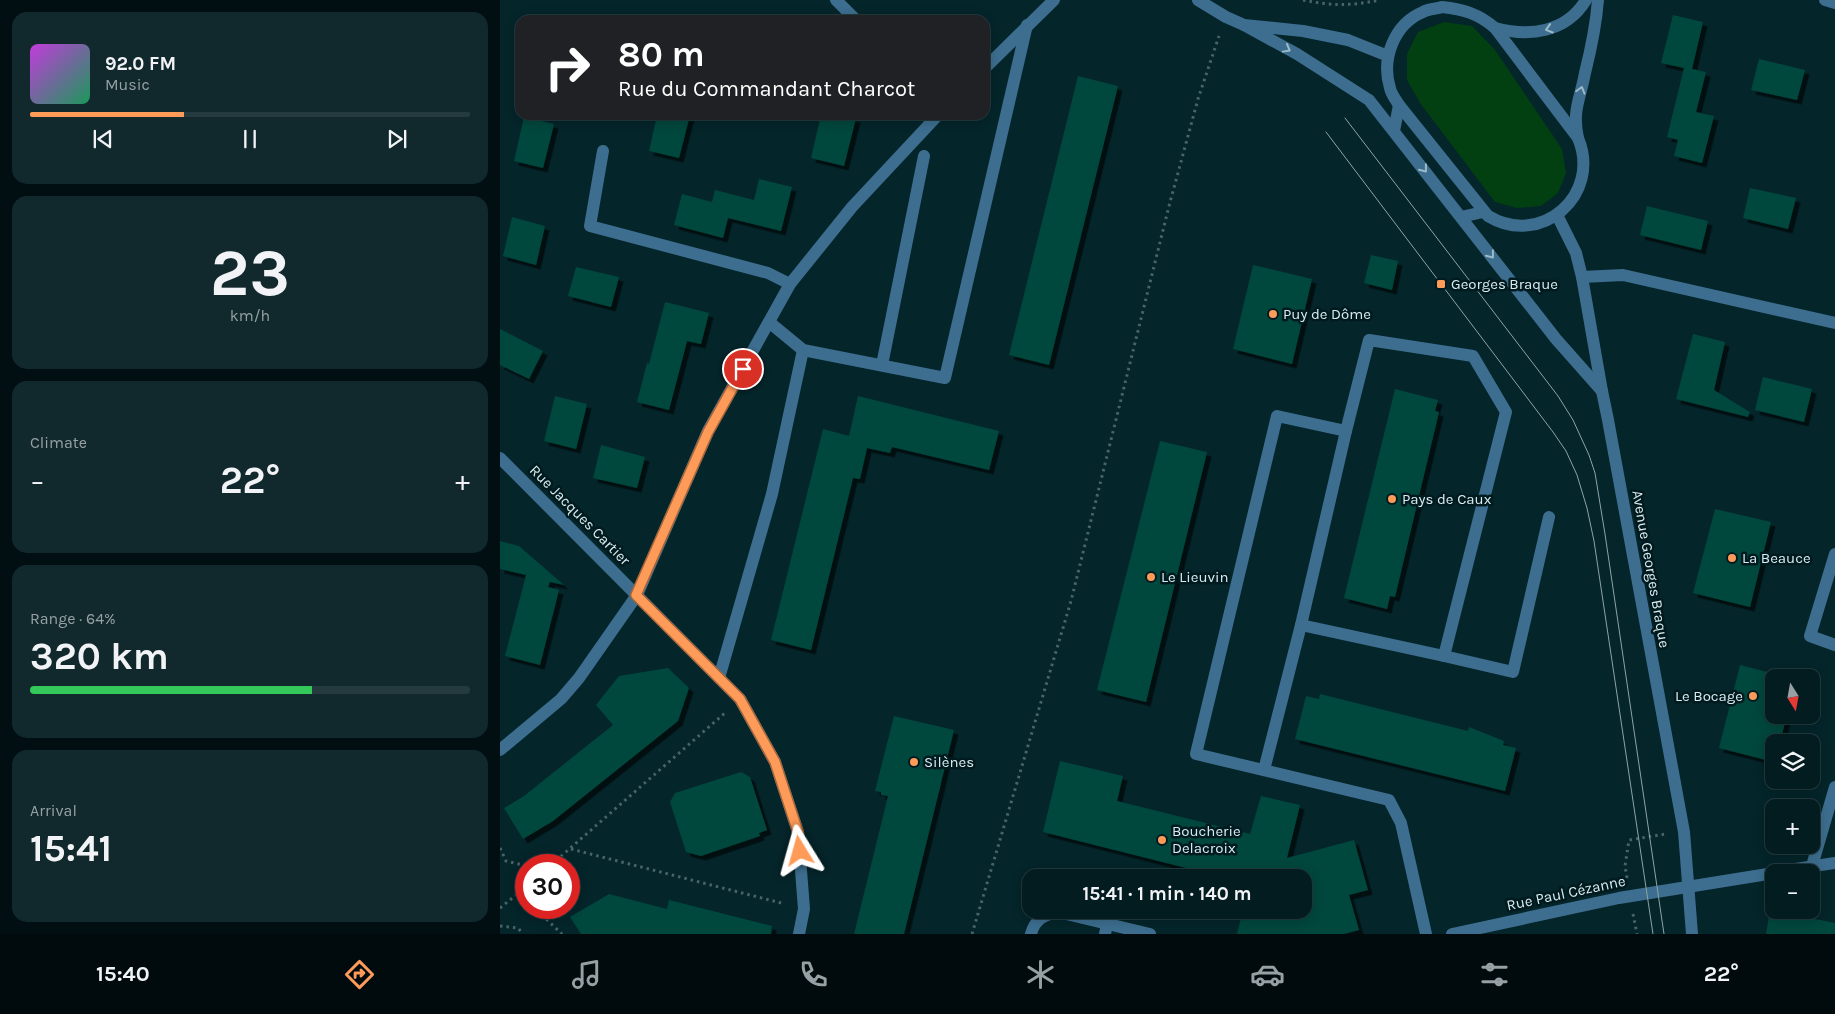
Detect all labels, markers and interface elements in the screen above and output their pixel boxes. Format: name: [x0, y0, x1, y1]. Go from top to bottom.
one-way arrow: [1545, 23, 1553, 33]
text: 80 m: [618, 34, 705, 75]
icon: right: [535, 35, 600, 100]
one-way arrow: [1281, 43, 1290, 53]
text: 92.0 FM: [105, 53, 176, 75]
text: Music: [105, 75, 150, 94]
text: Rue du Commandant Charcot: [618, 76, 915, 102]
one-way arrow: [1575, 87, 1585, 95]
icon: previous: [89, 125, 117, 153]
icon: pause: [236, 125, 264, 153]
icon: next: [383, 125, 411, 153]
one-way arrow: [1419, 163, 1427, 172]
text: 23: [210, 235, 290, 311]
one-way arrow: [1485, 249, 1494, 259]
place label: Georges Braque: [1451, 275, 1558, 293]
marker: Georges Braque: [1435, 278, 1447, 290]
place label: Puy de Dôme: [1283, 305, 1371, 323]
text: km/h: [230, 306, 270, 325]
marker: Puy de Dôme: [1267, 308, 1279, 320]
pin: [722, 348, 764, 390]
icon: arrive: [729, 355, 757, 383]
text: Climate: [30, 433, 87, 452]
text: 22°: [220, 458, 280, 503]
street label: Rue Jacques Cartier: [526, 461, 634, 569]
text: −: [30, 464, 45, 497]
text: +: [455, 464, 470, 497]
street label: Avenue Georges Braque: [1628, 489, 1674, 649]
place label: Pays de Caux: [1402, 490, 1492, 508]
marker: Pays de Caux: [1386, 493, 1398, 505]
place label: La Beauce: [1742, 549, 1811, 567]
marker: La Beauce: [1726, 552, 1738, 564]
place label: Le Lieuvin: [1161, 568, 1229, 586]
marker: Le Lieuvin: [1145, 571, 1157, 583]
text: Range · 64%: [30, 609, 116, 628]
text: 320 km: [30, 634, 169, 679]
north arrow: [1765, 669, 1820, 724]
map controls: [1765, 669, 1820, 919]
place label: Le Bocage: [1675, 687, 1743, 705]
marker: Le Bocage: [1747, 690, 1759, 702]
button: layers: [1765, 734, 1820, 789]
place label: Silènes: [924, 753, 974, 771]
marker: Silènes: [908, 756, 920, 768]
button: +: [1765, 799, 1820, 854]
text: Arrival: [30, 801, 77, 820]
place label: Boucherie Delacroix: [1172, 822, 1241, 857]
position arrow: [773, 824, 825, 876]
text: 15:41: [30, 826, 112, 871]
marker: Boucherie Delacroix: [1156, 834, 1168, 846]
speed limit sign: 30: [515, 854, 580, 919]
button: −: [1765, 864, 1820, 919]
street label: Rue Paul Cézanne: [1505, 872, 1627, 914]
text: 15:41 · 1 min · 140 m: [1082, 883, 1252, 905]
icon: directions: [342, 957, 377, 992]
icon: music: [569, 957, 604, 992]
icon: phone: [796, 957, 831, 992]
icon: climate: [1023, 957, 1058, 992]
icon: car: [1250, 957, 1285, 992]
icon: filters: [1477, 957, 1512, 992]
text: 15:40: [96, 961, 150, 987]
text: 22°: [1704, 961, 1739, 987]

